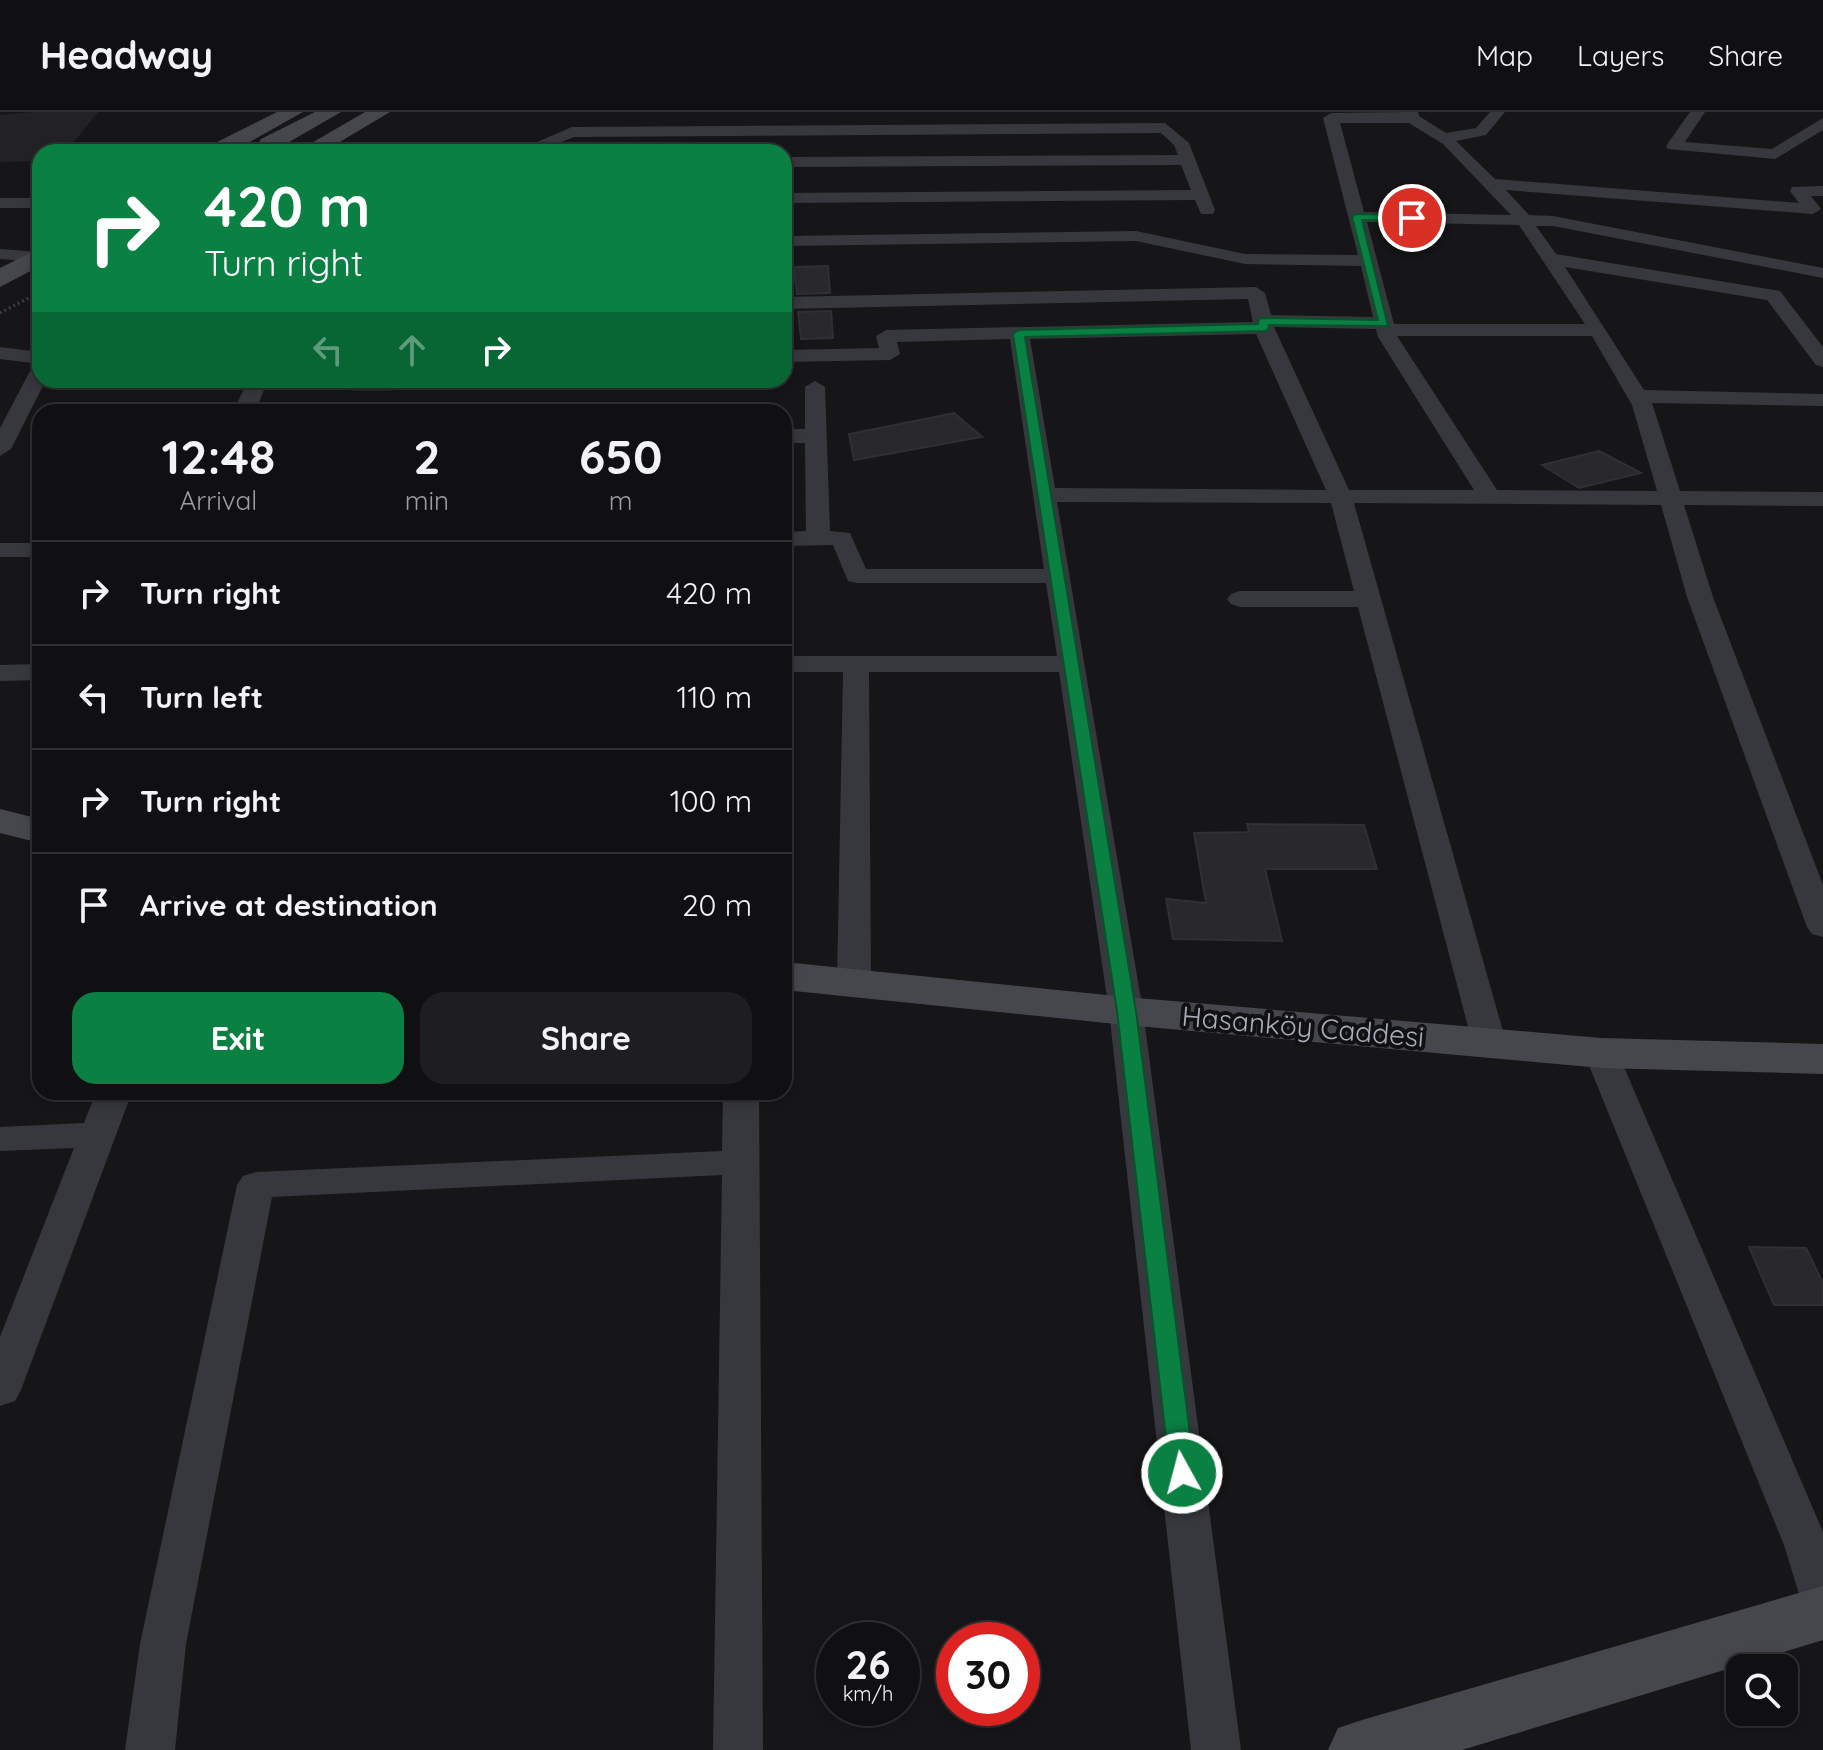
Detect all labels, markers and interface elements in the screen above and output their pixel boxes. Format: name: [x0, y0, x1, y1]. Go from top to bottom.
text: Headway: [40, 31, 213, 79]
text: Map: [1476, 38, 1533, 73]
text: Layers: [1577, 38, 1664, 73]
text: Share: [1708, 38, 1783, 73]
text: 420 m: [204, 171, 371, 241]
icon: right: [72, 176, 176, 280]
pin: [1378, 184, 1446, 252]
icon: arrive: [1390, 196, 1434, 240]
text: Turn right: [204, 240, 363, 285]
icon: left: [306, 328, 350, 372]
icon: ahead: [390, 328, 434, 372]
icon: right: [474, 328, 518, 372]
text: 12:48: [162, 426, 275, 486]
text: 2: [413, 426, 441, 486]
text: 650: [579, 426, 662, 486]
text: Arrival: [179, 484, 257, 517]
text: min: [405, 484, 449, 517]
text: m: [609, 484, 632, 517]
icon: right: [72, 571, 116, 615]
text: Turn right: [140, 574, 281, 612]
text: 420 m: [666, 574, 752, 612]
icon: left: [72, 675, 116, 719]
text: Turn left: [140, 678, 263, 716]
text: 110 m: [676, 678, 752, 716]
icon: right: [72, 779, 116, 823]
text: Turn right: [140, 782, 281, 820]
text: 100 m: [670, 782, 752, 820]
icon: arrive: [72, 883, 116, 927]
text: Arrive at destination: [140, 886, 438, 924]
text: 20 m: [682, 886, 752, 924]
button: Exit: [72, 992, 404, 1084]
button: Share: [420, 992, 752, 1084]
street label: Hasanköy Caddesi: [1180, 998, 1426, 1054]
position arrow: [1140, 1431, 1224, 1515]
speed limit sign: 30: [936, 1622, 1040, 1726]
text: 26: [846, 1639, 890, 1689]
map controls: [1726, 1654, 1798, 1726]
button: search: [1726, 1654, 1798, 1726]
text: km/h: [843, 1681, 893, 1706]

